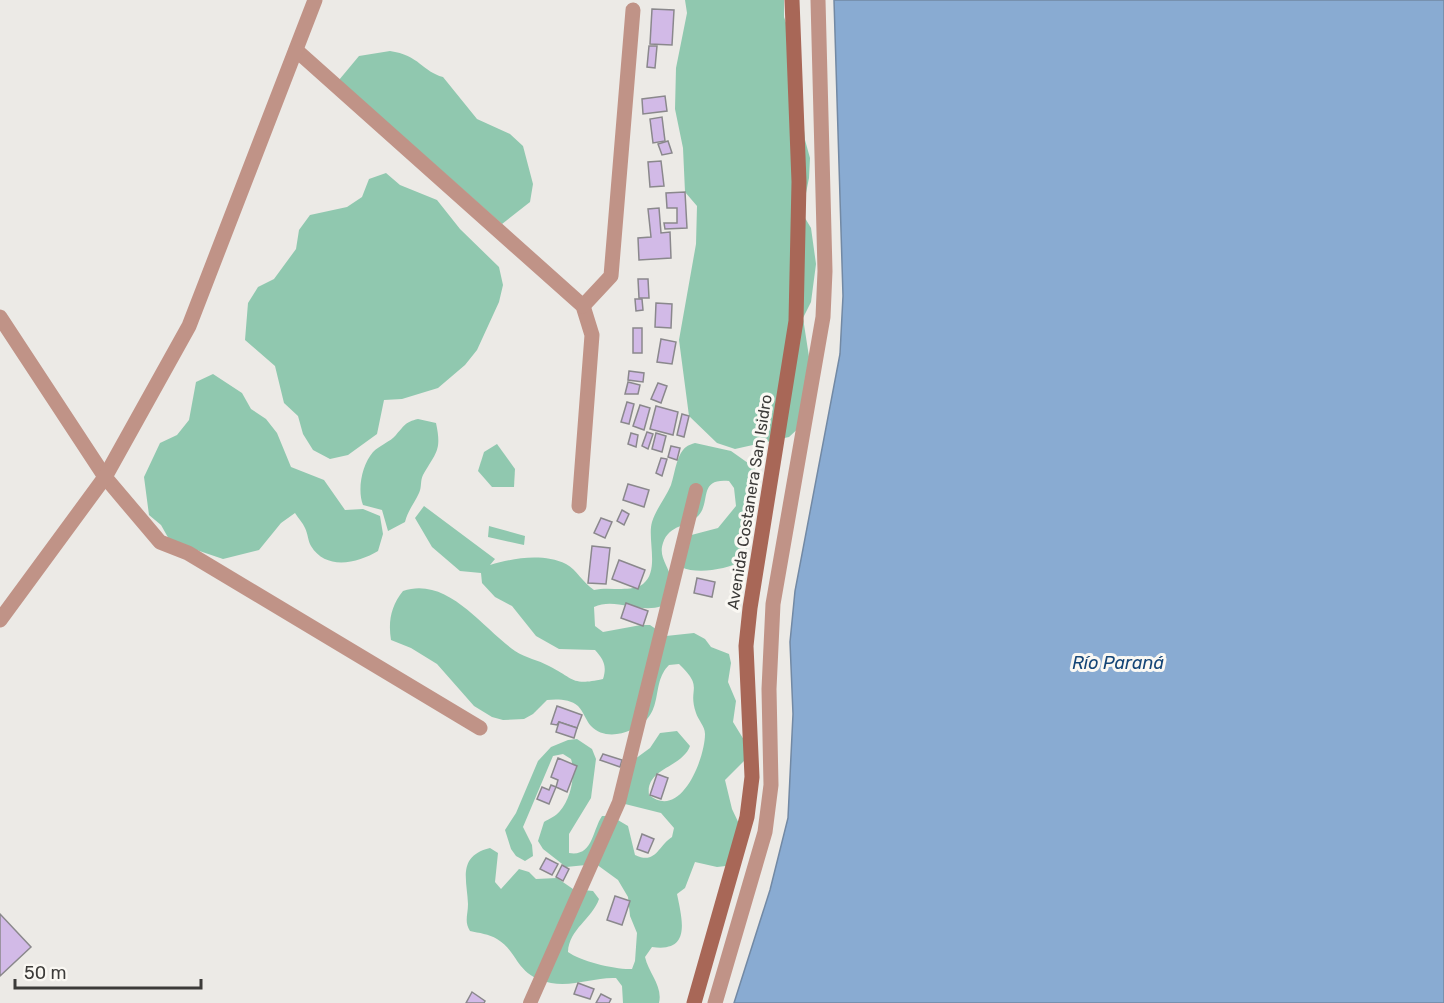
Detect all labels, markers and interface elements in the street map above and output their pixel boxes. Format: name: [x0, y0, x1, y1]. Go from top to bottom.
street label: Avenida Costanera San Isidro: [723, 393, 776, 611]
water label: Río Paraná: [1072, 652, 1164, 674]
scale bar: [15, 952, 201, 990]
text: 50 m: [24, 962, 67, 984]

